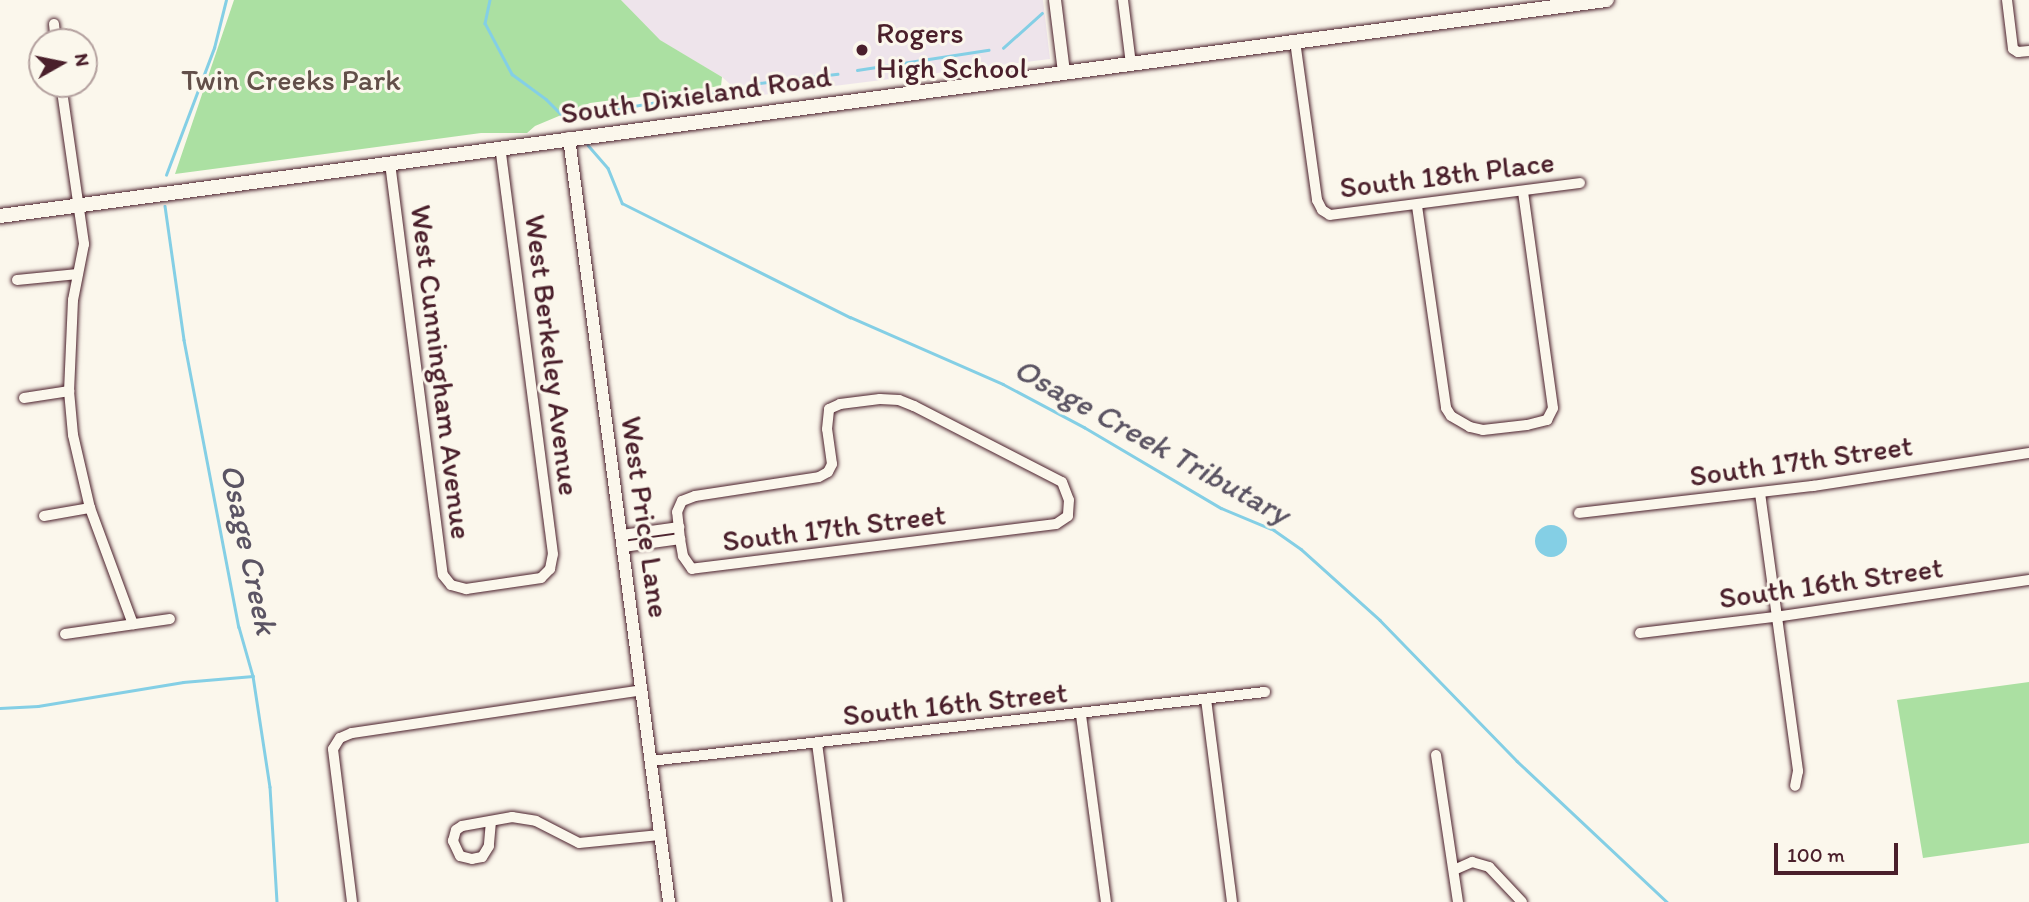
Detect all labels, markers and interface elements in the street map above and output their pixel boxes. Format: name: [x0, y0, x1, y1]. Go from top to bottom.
place label: Rogers High School: [876, 15, 1027, 86]
north arrow: [28, 28, 98, 98]
marker: Rogers High School: [854, 42, 870, 58]
text: N: [70, 52, 95, 68]
street label: South Dixieland Road: [557, 58, 835, 132]
park label: Twin Creeks Park: [182, 62, 400, 98]
street label: South 18th Place: [1338, 144, 1556, 206]
street label: West Cunningham Avenue: [403, 203, 479, 541]
street label: West Berkeley Avenue: [517, 212, 587, 498]
water label: Osage Creek Tributary: [1009, 350, 1295, 532]
street label: West Price Lane: [613, 414, 677, 620]
street label: South 17th Street: [1688, 428, 1914, 494]
water label: Osage Creek: [212, 461, 286, 637]
street label: South 17th Street: [721, 497, 947, 559]
street label: South 16th Street: [1717, 550, 1945, 616]
street label: South 16th Street: [842, 674, 1068, 734]
scale bar: [1777, 828, 1901, 872]
text: 100 m: [1787, 842, 1845, 867]

